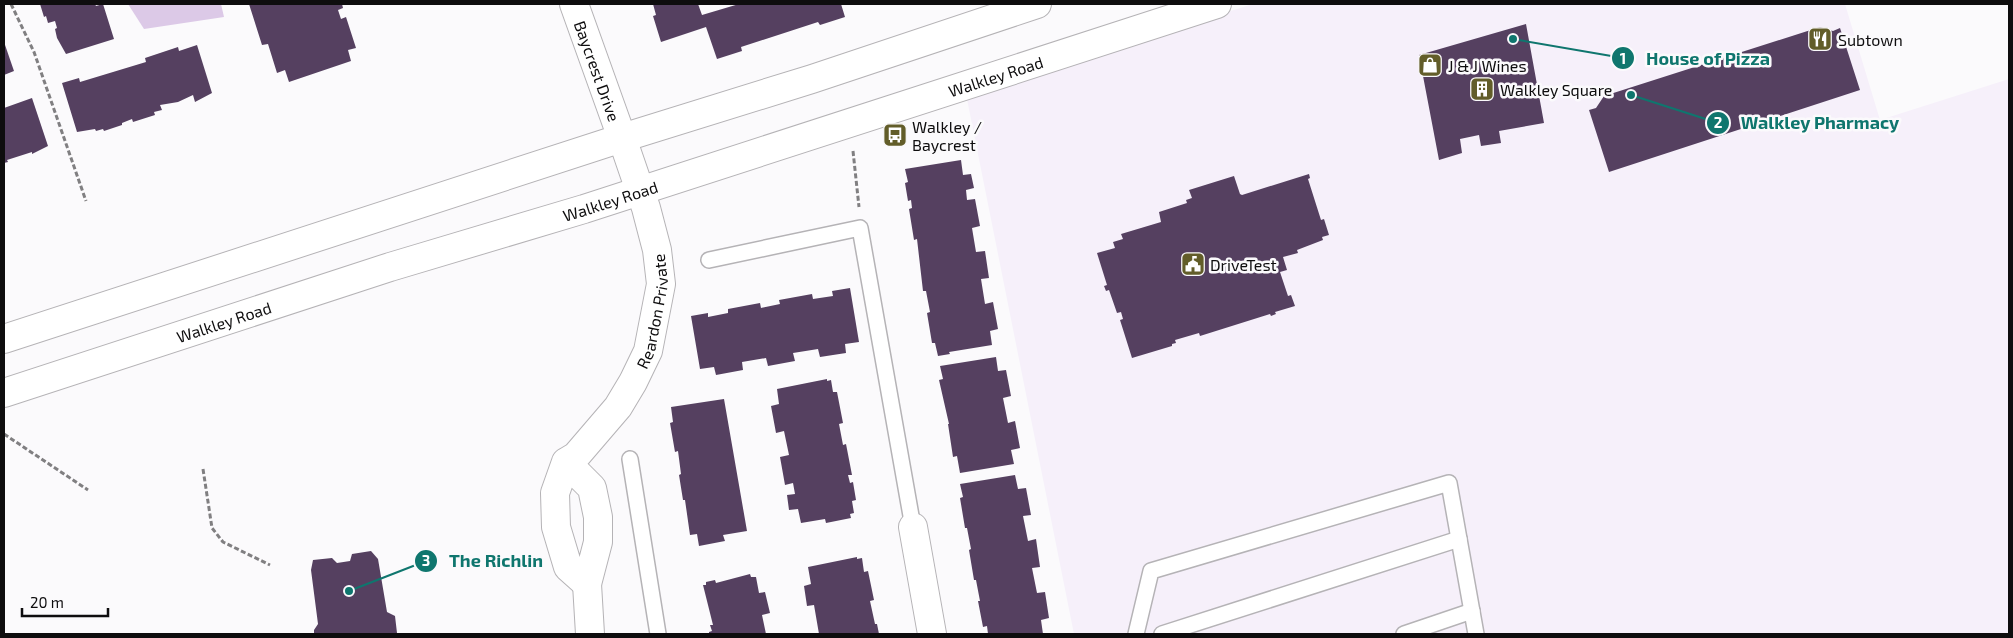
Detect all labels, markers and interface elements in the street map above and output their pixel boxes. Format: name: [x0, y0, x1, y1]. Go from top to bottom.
street label: Baycrest Drive: [571, 18, 625, 124]
restaurant icon: Subtown: [1807, 26, 1833, 52]
place label: Subtown: [1838, 30, 1903, 49]
callout: House of Pizza: [1611, 42, 1780, 75]
text: House of Pizza: [1646, 47, 1770, 69]
text: 1: [1620, 49, 1626, 67]
street label: Walkley Road: [946, 52, 1045, 100]
shop icon: J & J Wines: [1417, 52, 1443, 78]
place label: J & J Wines: [1448, 56, 1527, 75]
building icon: Walkley Square: [1469, 76, 1495, 102]
place label: Walkley Square: [1500, 80, 1612, 99]
callout: Walkley Pharmacy: [1706, 106, 1909, 139]
text: Walkley Pharmacy: [1741, 111, 1900, 133]
text: 2: [1714, 113, 1723, 131]
place label: Walkley / Baycrest: [912, 117, 982, 154]
bus stop icon: Walkley / Baycrest: [882, 122, 908, 148]
street label: Walkley Road: [560, 176, 660, 224]
public building icon: DriveTest: [1180, 251, 1206, 277]
street label: Reardon Private: [632, 253, 671, 371]
place label: DriveTest: [1210, 255, 1277, 274]
street label: Walkley Road: [174, 297, 273, 346]
callout: The Richlin: [414, 545, 553, 578]
text: The Richlin: [449, 549, 543, 571]
text: 3: [422, 551, 430, 569]
scale bar: [22, 586, 109, 618]
text: 20 m: [30, 593, 64, 611]

